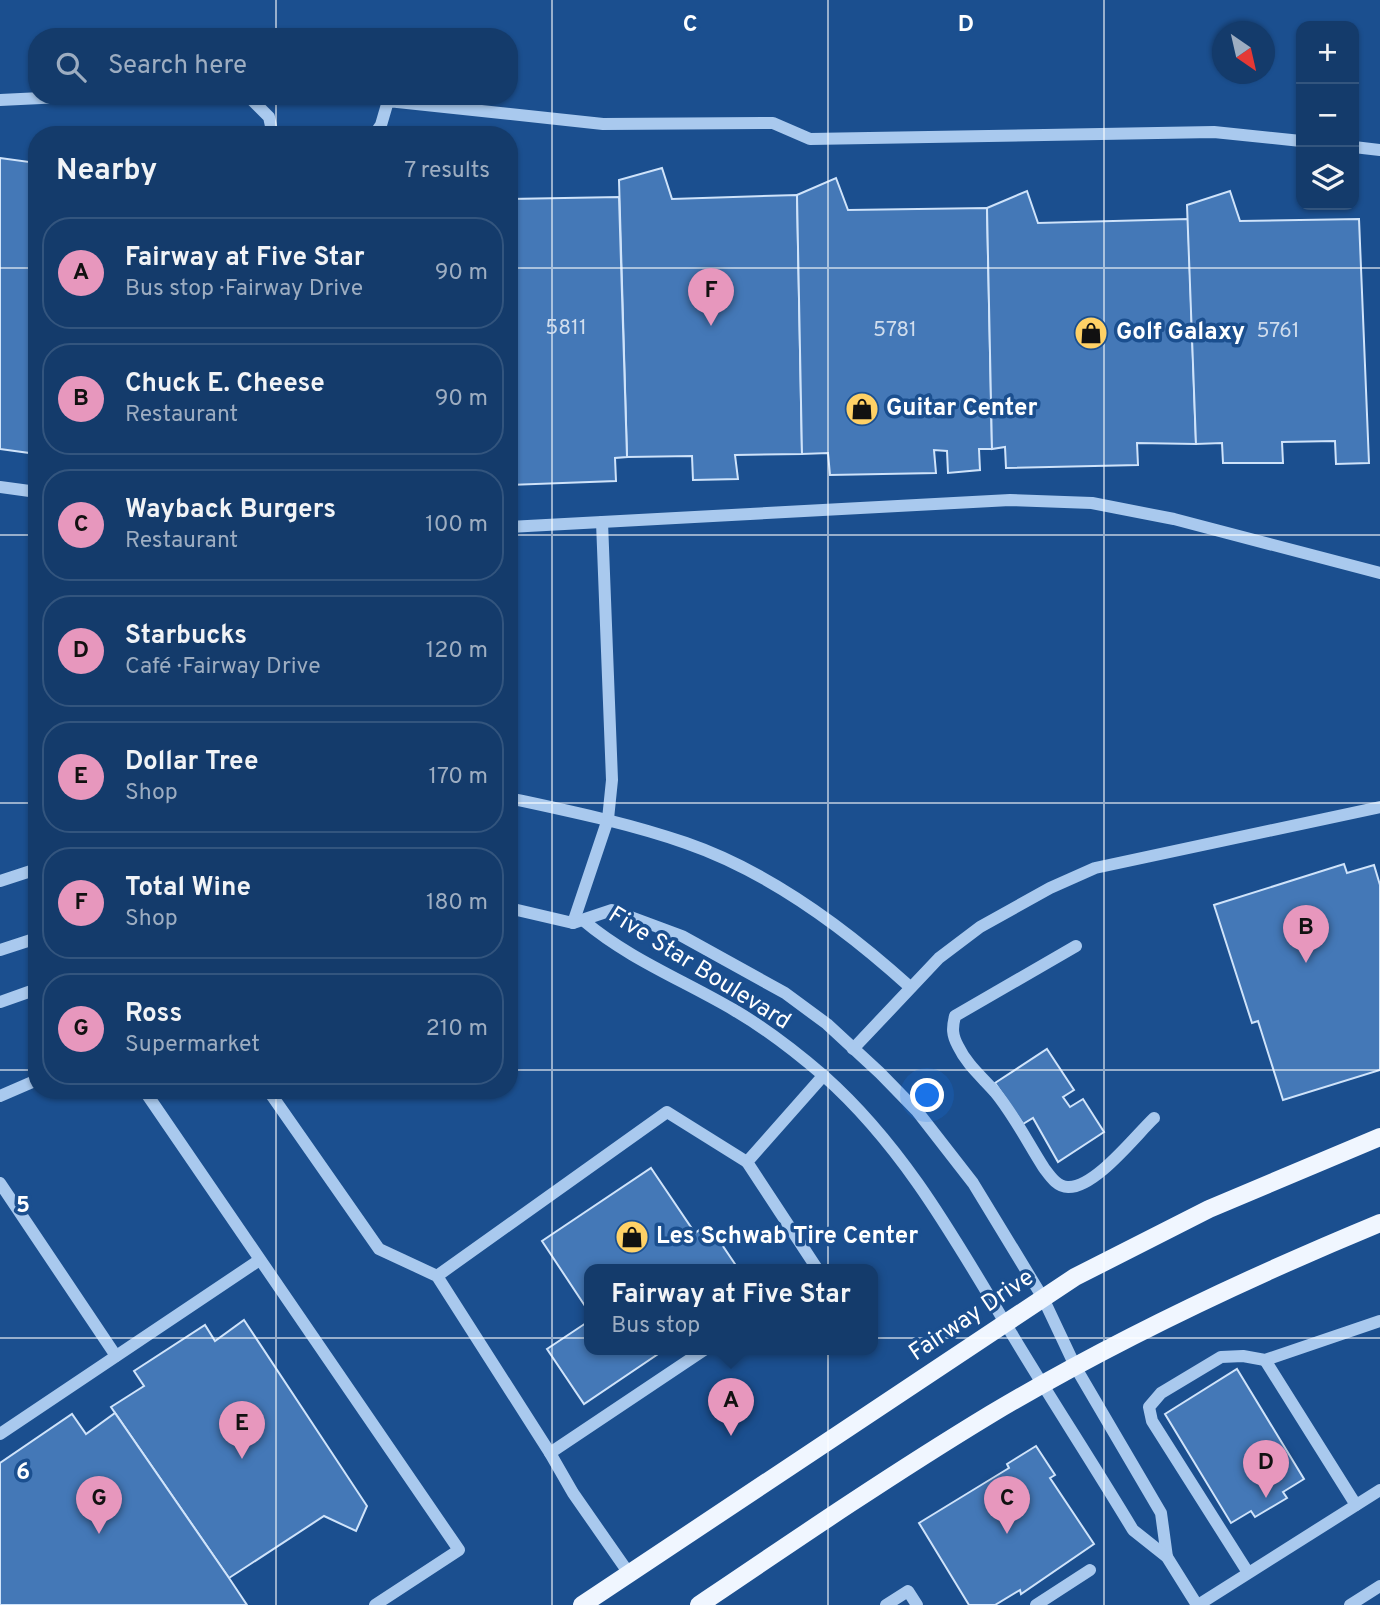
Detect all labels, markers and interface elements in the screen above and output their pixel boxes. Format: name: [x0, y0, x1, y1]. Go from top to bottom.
text: C: [683, 11, 697, 40]
text: D: [958, 11, 974, 40]
north arrow: [1212, 21, 1275, 84]
map controls: [1296, 21, 1359, 210]
button: +: [1296, 21, 1359, 84]
search box: [28, 28, 518, 105]
icon: search: [52, 48, 90, 86]
text: Search here: [108, 50, 247, 83]
button: −: [1296, 84, 1359, 147]
button: layers: [1296, 147, 1359, 210]
text: Nearby: [56, 153, 157, 190]
text: 7 results: [404, 157, 490, 186]
text: Fairway at Five Star: [125, 242, 365, 275]
text: A: [73, 259, 89, 288]
text: 90 m: [435, 259, 488, 288]
pin: F: [688, 268, 734, 326]
text: Bus stop · Fairway Drive: [125, 275, 363, 304]
shop icon: Golf Galaxy: [1072, 314, 1110, 352]
house number: 5811: [545, 315, 587, 342]
house number: 5781: [873, 317, 917, 344]
place label: Golf Galaxy: [1116, 318, 1245, 348]
house number: 5761: [1256, 318, 1300, 345]
text: Chuck E. Cheese: [125, 368, 325, 401]
text: B: [73, 385, 89, 414]
text: 90 m: [435, 385, 488, 414]
shop icon: Guitar Center: [843, 390, 881, 428]
place label: Guitar Center: [886, 394, 1037, 424]
text: Restaurant: [125, 401, 238, 430]
text: Wayback Burgers: [125, 494, 336, 527]
text: C: [74, 511, 88, 540]
text: 100 m: [425, 511, 488, 540]
text: Restaurant: [125, 527, 238, 556]
text: Starbucks: [125, 620, 247, 653]
text: D: [73, 637, 89, 666]
text: 120 m: [426, 637, 488, 666]
text: Café · Fairway Drive: [125, 653, 321, 682]
text: Dollar Tree: [125, 746, 259, 779]
text: E: [74, 763, 88, 792]
text: 170 m: [429, 763, 488, 792]
text: Shop: [125, 779, 178, 808]
text: Total Wine: [125, 872, 251, 905]
text: F: [74, 889, 88, 918]
text: 180 m: [426, 889, 488, 918]
street label: Five Star Boulevard: [602, 901, 796, 1037]
text: Shop: [125, 905, 178, 934]
pin: B: [1283, 905, 1329, 963]
text: Ross: [125, 998, 182, 1031]
text: G: [73, 1015, 89, 1044]
text: 210 m: [426, 1015, 488, 1044]
text: Supermarket: [125, 1031, 260, 1060]
your location: [910, 1078, 944, 1112]
text: 5: [16, 1192, 30, 1221]
shop icon: Les Schwab Tire Center: [613, 1218, 651, 1256]
place label: Les Schwab Tire Center: [656, 1222, 918, 1252]
street label: Fairway Drive: [904, 1263, 1040, 1369]
popup: [584, 1264, 878, 1355]
text: Fairway at Five Star: [611, 1279, 851, 1312]
text: Bus stop: [611, 1312, 700, 1341]
pin: A: [708, 1378, 754, 1436]
pin: E: [219, 1401, 265, 1459]
pin: D: [1243, 1440, 1289, 1498]
text: 6: [16, 1459, 30, 1488]
pin: G: [76, 1476, 122, 1534]
pin: C: [984, 1476, 1030, 1534]

